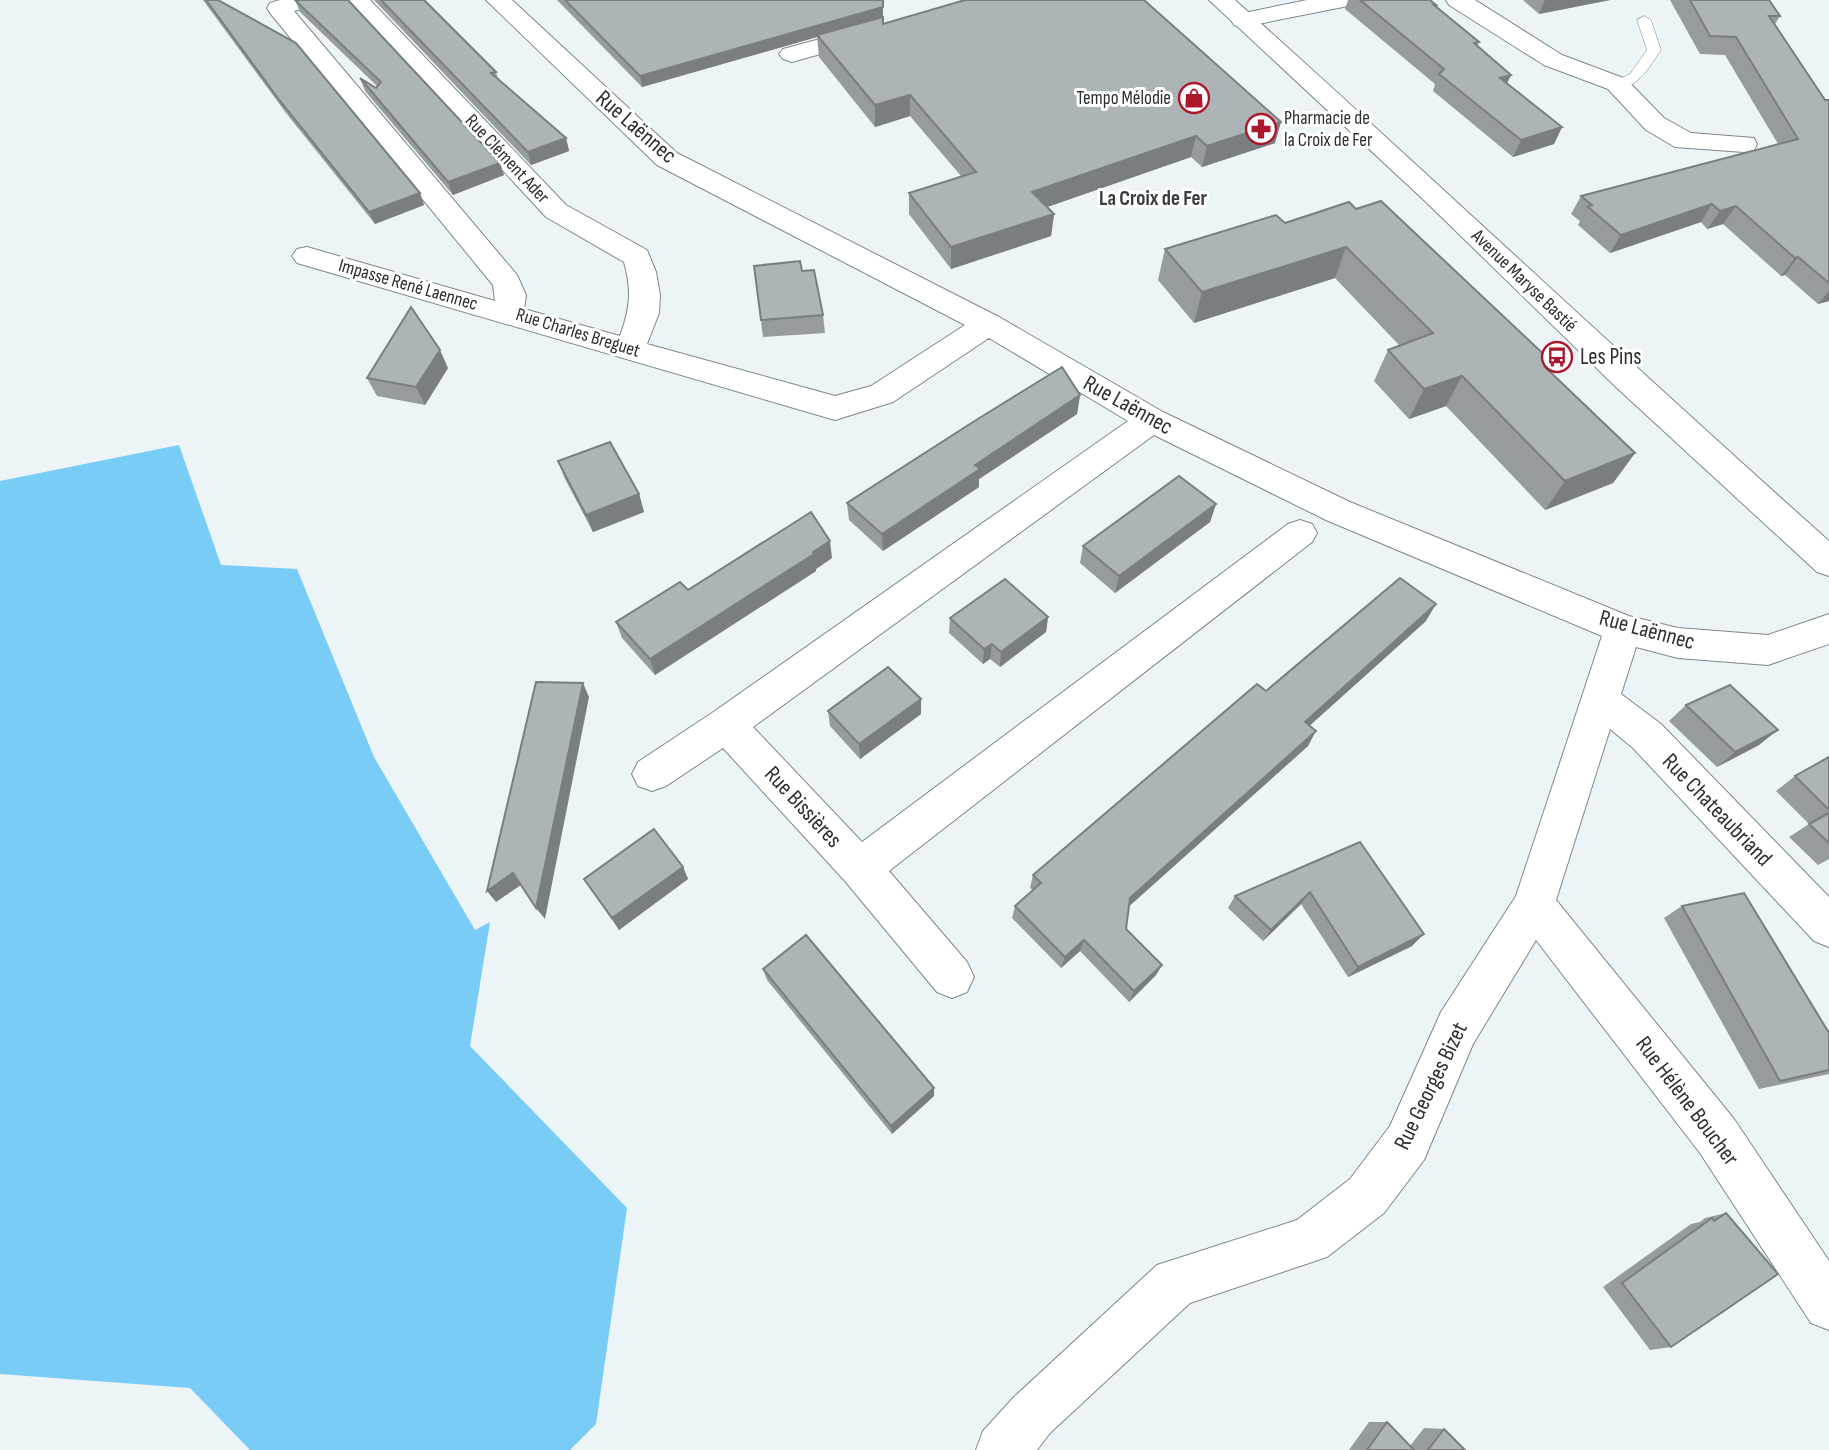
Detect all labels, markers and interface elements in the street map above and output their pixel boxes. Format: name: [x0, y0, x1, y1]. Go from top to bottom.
shop icon: Tempo Mélodie: [1177, 81, 1211, 115]
street label: Rue Laënnec: [590, 84, 682, 170]
place label: Tempo Mélodie: [1076, 87, 1171, 110]
place label: Pharmacie de la Croix de Fer: [1284, 107, 1373, 152]
street label: Rue Clément Ader: [460, 110, 555, 209]
pharmacy icon: Pharmacie de la Croix de Fer: [1244, 112, 1278, 146]
district label: La Croix de Fer: [1099, 186, 1207, 211]
street label: Avenue Maryse Bastié: [1466, 224, 1582, 337]
street label: Impasse René Laennec: [336, 254, 480, 316]
street label: Rue Charles Breguet: [513, 303, 643, 363]
bus stop icon: Les Pins: [1540, 340, 1574, 374]
place label: Les Pins: [1580, 343, 1642, 371]
street label: Rue Laënnec: [1078, 369, 1178, 441]
street label: Rue Laënnec: [1596, 604, 1698, 656]
street label: Rue Chateaubriand: [1656, 748, 1778, 872]
street label: Rue Bissières: [758, 760, 848, 854]
street label: Rue Georges Bizet: [1388, 1018, 1474, 1154]
street label: Rue Hélène Boucher: [1629, 1031, 1745, 1171]

